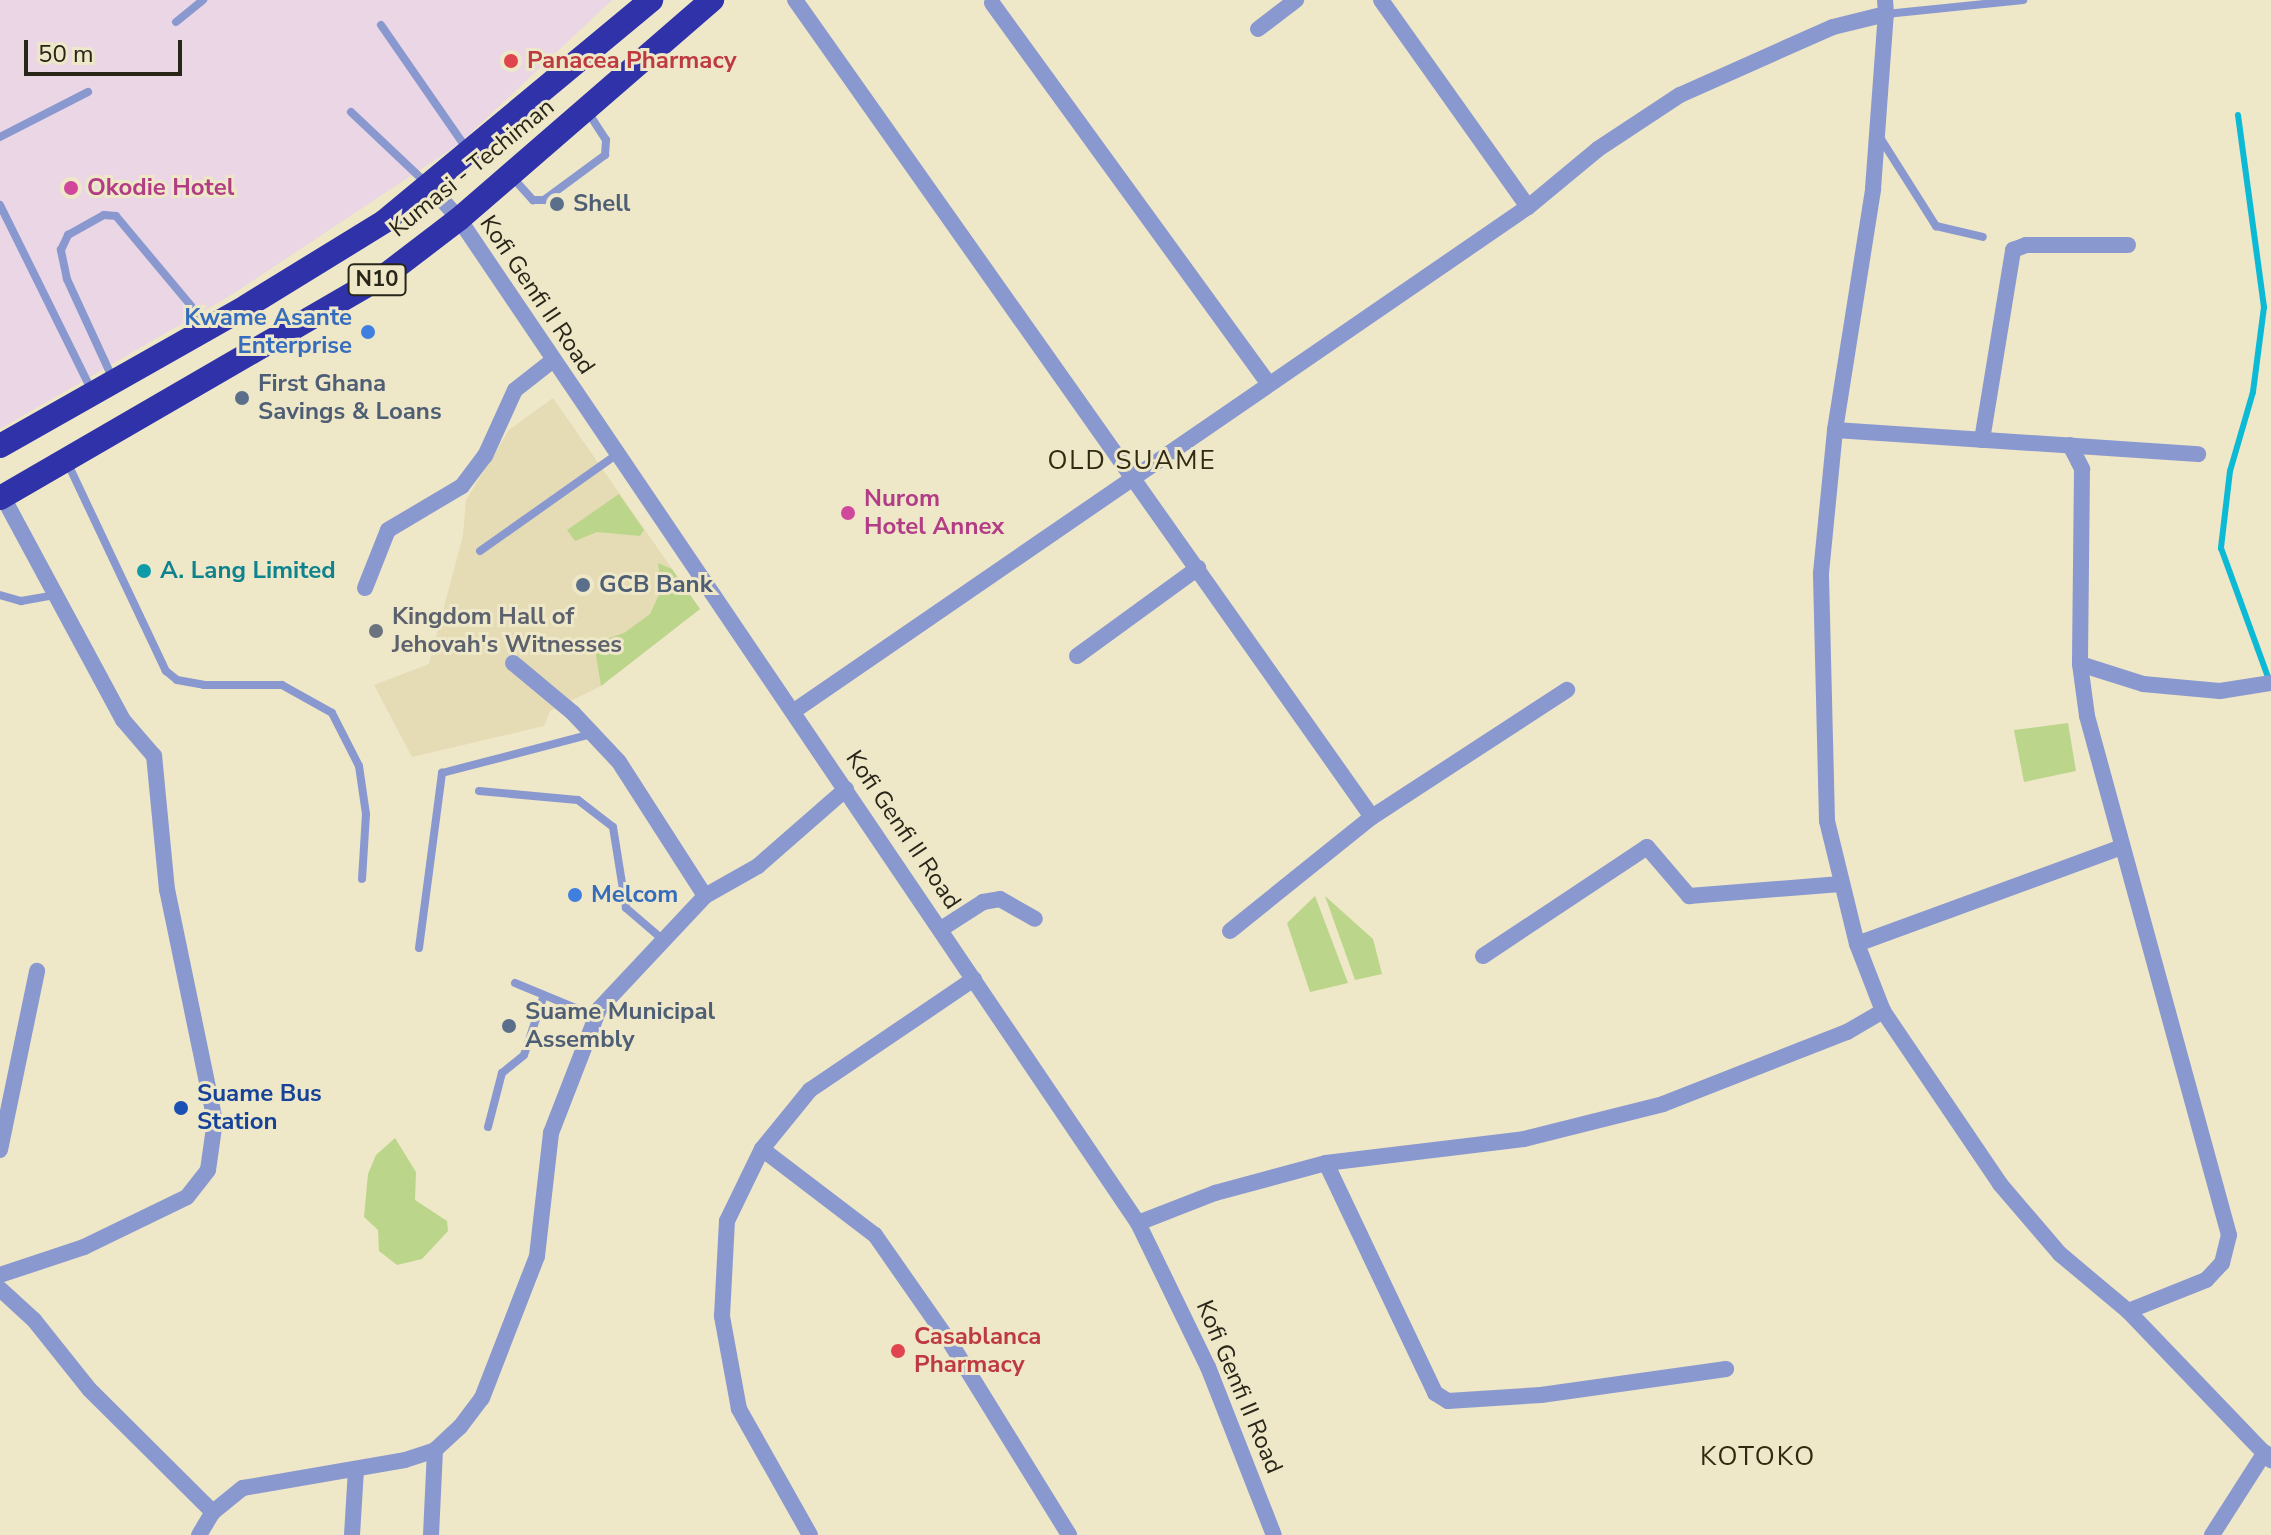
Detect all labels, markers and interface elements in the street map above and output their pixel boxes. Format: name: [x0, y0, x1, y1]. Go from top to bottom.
scale bar: [28, 24, 186, 74]
text: 50 m: [38, 38, 94, 70]
place label: Panacea Pharmacy: [527, 47, 737, 75]
marker: Panacea Pharmacy: [502, 52, 520, 70]
street label: Kumasi - Techiman: [384, 93, 560, 243]
place label: Okodie Hotel: [87, 174, 234, 202]
marker: Okodie Hotel: [62, 179, 80, 197]
place label: Shell: [573, 190, 631, 218]
marker: Shell: [548, 195, 566, 213]
street label: Kofi Genfi II Road: [473, 210, 601, 380]
road number: N10: [347, 262, 407, 298]
place label: Kwame Asante Enterprise: [184, 304, 352, 360]
marker: Kwame Asante Enterprise: [359, 323, 377, 341]
place label: First Ghana Savings & Loans: [258, 370, 442, 426]
marker: First Ghana Savings & Loans: [233, 389, 251, 407]
district label: OLD SUAME: [1047, 445, 1217, 477]
place label: Nurom Hotel Annex: [864, 485, 1004, 541]
marker: Nurom Hotel Annex: [839, 504, 857, 522]
place label: A. Lang Limited: [160, 557, 336, 585]
marker: A. Lang Limited: [135, 562, 153, 580]
place label: GCB Bank: [599, 571, 712, 599]
marker: GCB Bank: [574, 576, 592, 594]
place label: Kingdom Hall of Jehovah's Witnesses: [392, 603, 622, 659]
marker: Kingdom Hall of Jehovah's Witnesses: [367, 622, 385, 640]
street label: Kofi Genfi II Road: [839, 745, 967, 915]
place label: Melcom: [591, 881, 678, 909]
marker: Melcom: [566, 886, 584, 904]
place label: Suame Municipal Assembly: [525, 998, 715, 1054]
marker: Suame Municipal Assembly: [500, 1017, 518, 1035]
place label: Suame Bus Station: [197, 1080, 322, 1136]
marker: Suame Bus Station: [172, 1099, 190, 1117]
street label: Kofi Genfi II Road: [1190, 1296, 1288, 1478]
place label: Casablanca Pharmacy: [914, 1323, 1041, 1379]
marker: Casablanca Pharmacy: [889, 1342, 907, 1360]
district label: KOTOKO: [1700, 1441, 1816, 1473]

